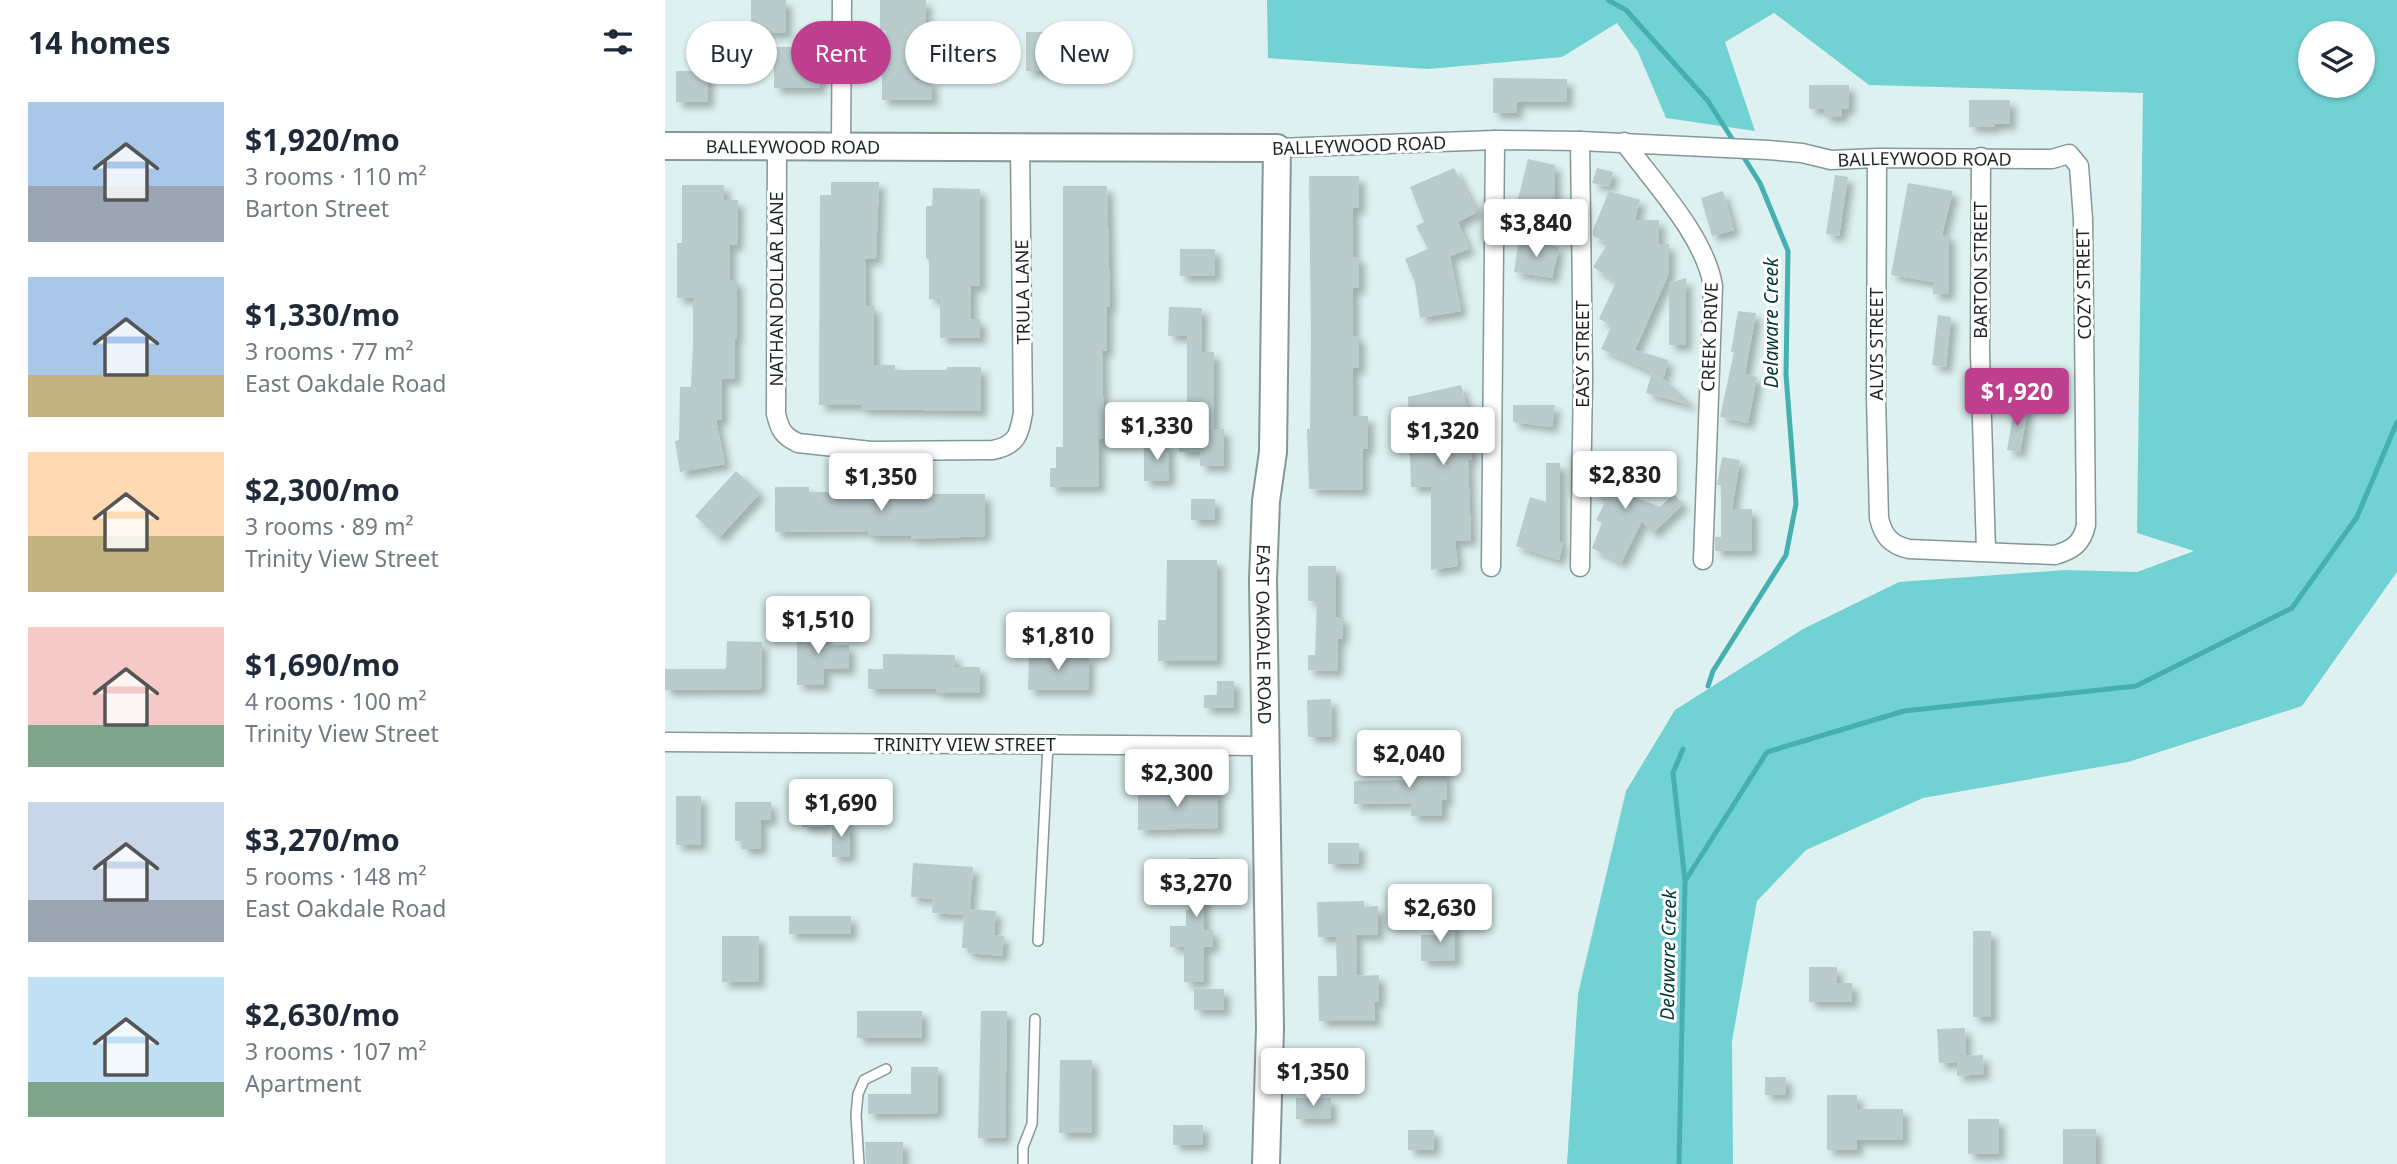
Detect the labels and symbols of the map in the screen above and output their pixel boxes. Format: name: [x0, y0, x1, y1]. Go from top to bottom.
street label: BALLEYWOOD ROAD: [1271, 130, 1447, 160]
street label: BALLEYWOOD ROAD: [706, 134, 880, 159]
street label: BALLEYWOOD ROAD: [1837, 146, 2012, 172]
street label: NATHAN DOLLAR LANE: [764, 191, 788, 387]
pin: $3,840: [1479, 200, 1593, 259]
street label: BARTON STREET: [1968, 201, 1992, 339]
street label: COZY STREET: [2070, 228, 2096, 340]
street label: TRULA LANE: [1009, 239, 1035, 345]
water label: Delaware Creek: [1758, 257, 1784, 388]
street label: CREEK DRIVE: [1695, 282, 1723, 392]
street label: ALVIS STREET: [1864, 287, 1888, 401]
street label: EASY STREET: [1570, 300, 1594, 408]
pin: $1,920: [1960, 368, 2074, 428]
pin: $1,330: [1100, 402, 1214, 462]
pin: $1,320: [1386, 407, 1500, 467]
pin: $2,830: [1568, 452, 1682, 511]
pin: $1,350: [824, 454, 938, 513]
street label: EAST OAKDALE ROAD: [1251, 544, 1277, 725]
pin: $1,510: [761, 596, 875, 656]
pin: $1,810: [1001, 612, 1115, 672]
pin: $2,040: [1352, 730, 1466, 790]
street label: TRINITY VIEW STREET: [874, 732, 1056, 756]
pin: $2,300: [1120, 750, 1234, 809]
pin: $1,690: [784, 780, 898, 839]
pin: $3,270: [1139, 860, 1253, 919]
pin: $2,630: [1383, 884, 1497, 944]
water label: Delaware Creek: [1654, 889, 1682, 1021]
pin: $1,350: [1256, 1048, 1370, 1108]

